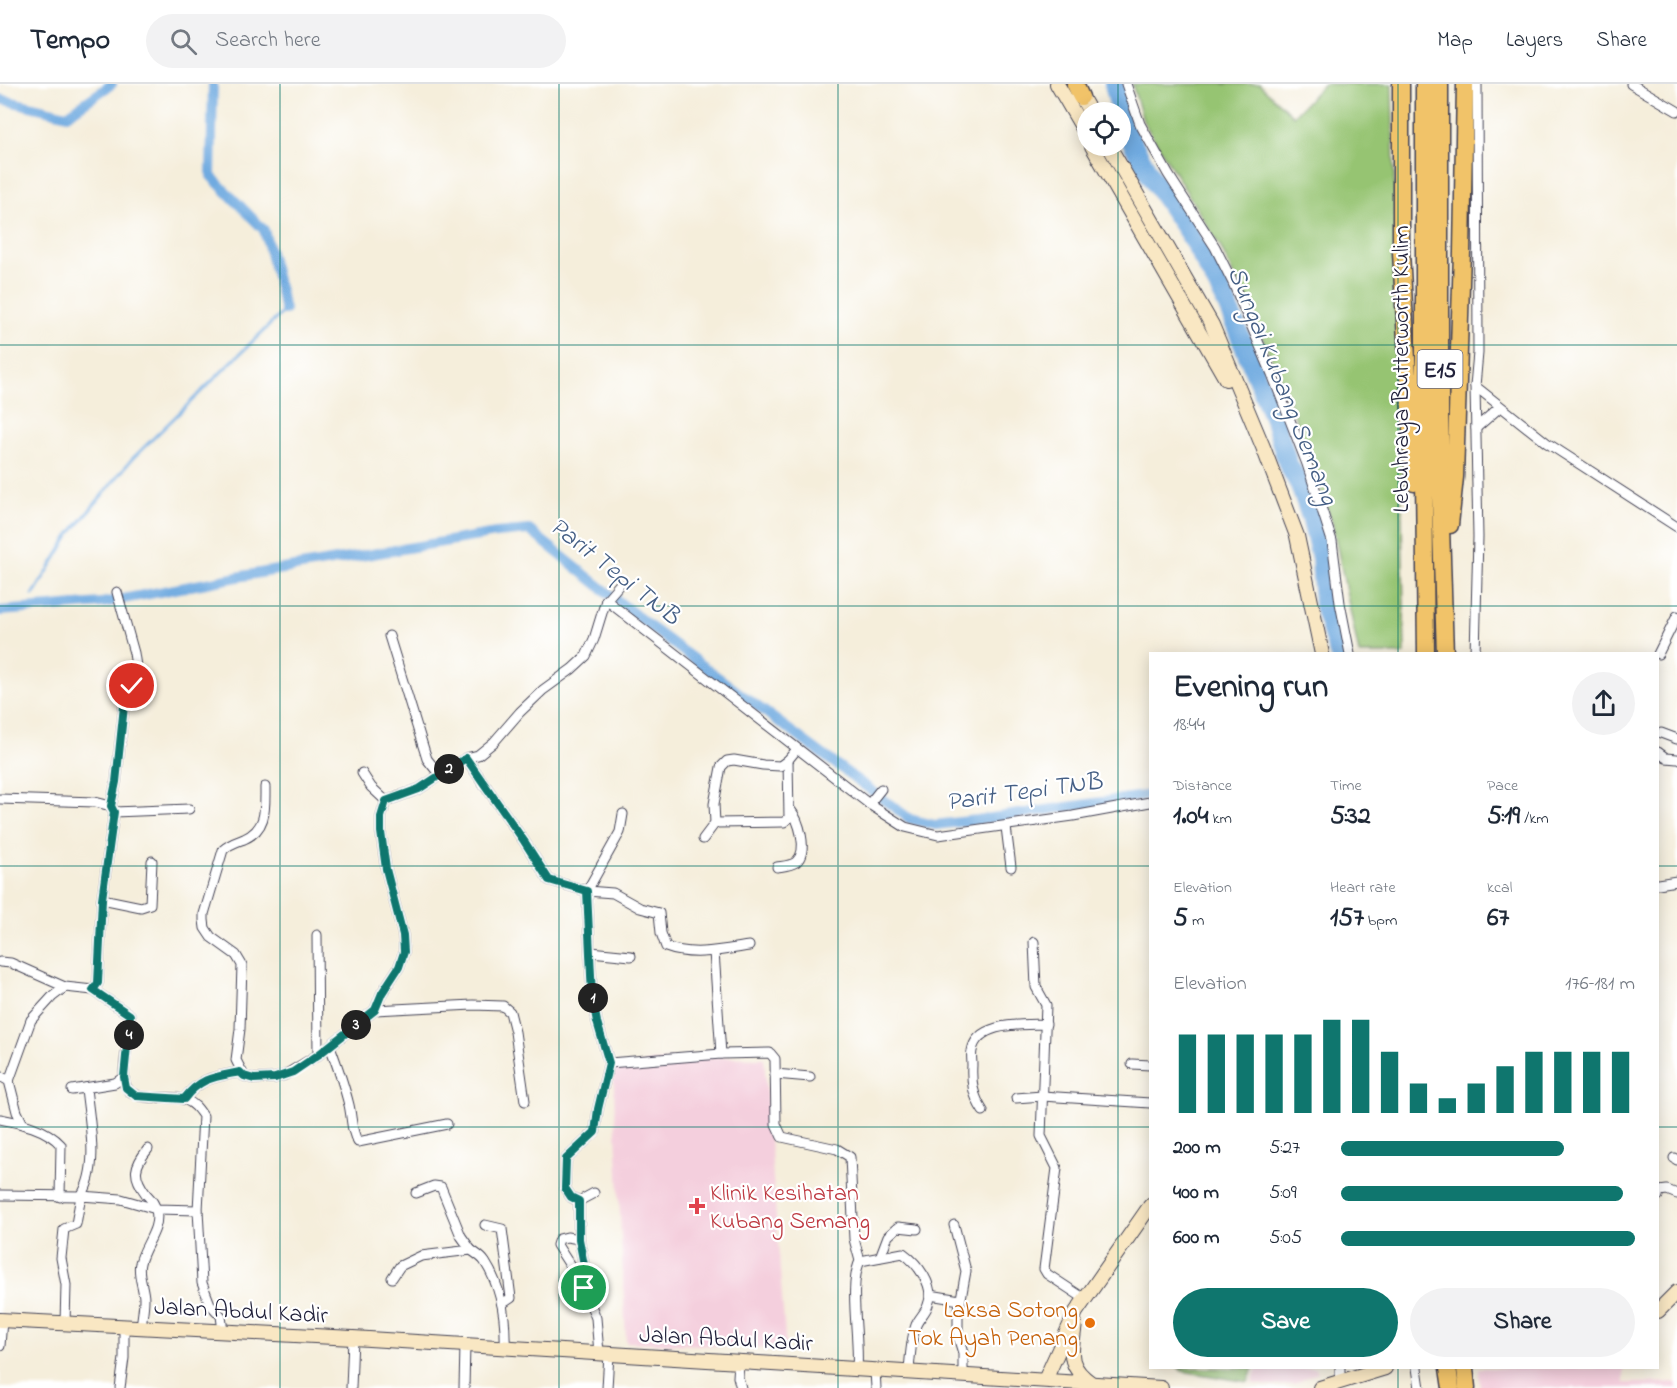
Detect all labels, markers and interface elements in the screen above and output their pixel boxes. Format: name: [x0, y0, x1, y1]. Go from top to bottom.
search box: [146, 14, 566, 68]
text: Tempo: [30, 21, 110, 62]
icon: search: [167, 25, 200, 58]
text: Search here: [215, 25, 321, 57]
text: Map: [1437, 26, 1473, 56]
text: Layers: [1506, 26, 1563, 56]
text: Share: [1596, 26, 1647, 56]
map controls: [1077, 102, 1131, 156]
button: locate: [1077, 102, 1131, 156]
street label: Lebuhraya Butterworth Kulim: [1385, 225, 1421, 513]
water label: Sungai Kubang Semang: [1216, 261, 1347, 512]
road number: E15: [1418, 350, 1462, 388]
water label: Parit Tepi TNB: [540, 509, 689, 637]
pin: [106, 660, 157, 711]
text: Evening run: [1173, 664, 1328, 712]
icon: check: [115, 669, 148, 702]
button: share: [1572, 672, 1635, 735]
text: 18:44: [1173, 711, 1205, 740]
pin: 2: [434, 754, 464, 784]
text: 2: [445, 757, 453, 781]
water label: Parit Tepi TNB: [944, 763, 1106, 823]
text: Distance: [1173, 774, 1232, 798]
text: Time: [1330, 774, 1362, 798]
text: Pace: [1487, 774, 1518, 798]
text: 1.04: [1173, 798, 1209, 836]
text: 5:32: [1330, 798, 1371, 836]
text: 5:19: [1487, 798, 1520, 836]
text: km: [1209, 807, 1232, 831]
text: /km: [1520, 807, 1549, 831]
text: Elevation: [1173, 876, 1232, 900]
text: Heart rate: [1330, 876, 1396, 900]
text: kcal: [1487, 876, 1512, 900]
text: 5: [1173, 900, 1188, 938]
text: 157: [1330, 900, 1364, 938]
text: 67: [1487, 900, 1509, 938]
text: m: [1188, 909, 1204, 933]
text: bpm: [1364, 909, 1397, 933]
text: Elevation: [1173, 970, 1247, 999]
text: 176–181 m: [1565, 970, 1635, 999]
pin: 1: [578, 983, 608, 1013]
text: 1: [590, 986, 596, 1010]
pin: 3: [341, 1010, 371, 1040]
text: 3: [353, 1013, 359, 1037]
pin: 4: [114, 1020, 144, 1050]
text: 4: [126, 1023, 132, 1047]
text: 200 m: [1173, 1134, 1221, 1163]
text: 5:27: [1269, 1134, 1300, 1163]
place label: Klinik Kesihatan Kubang Semang: [710, 1177, 870, 1240]
text: 400 m: [1173, 1179, 1219, 1208]
text: 5:09: [1269, 1179, 1297, 1208]
marker: Klinik Kesihatan Kubang Semang: [688, 1197, 706, 1215]
text: 600 m: [1173, 1224, 1220, 1253]
text: 5:05: [1269, 1224, 1302, 1253]
pin: [558, 1262, 609, 1313]
icon: arrive: [567, 1271, 600, 1304]
button: Save: [1173, 1288, 1398, 1357]
button: Share: [1410, 1288, 1635, 1357]
street label: Jalan Abdul Kadir: [153, 1290, 329, 1335]
place label: Laksa Sotong Tok Ayah Penang: [908, 1294, 1078, 1358]
marker: Laksa Sotong Tok Ayah Penang: [1083, 1316, 1097, 1330]
street label: Jalan Abdul Kadir: [638, 1318, 814, 1363]

